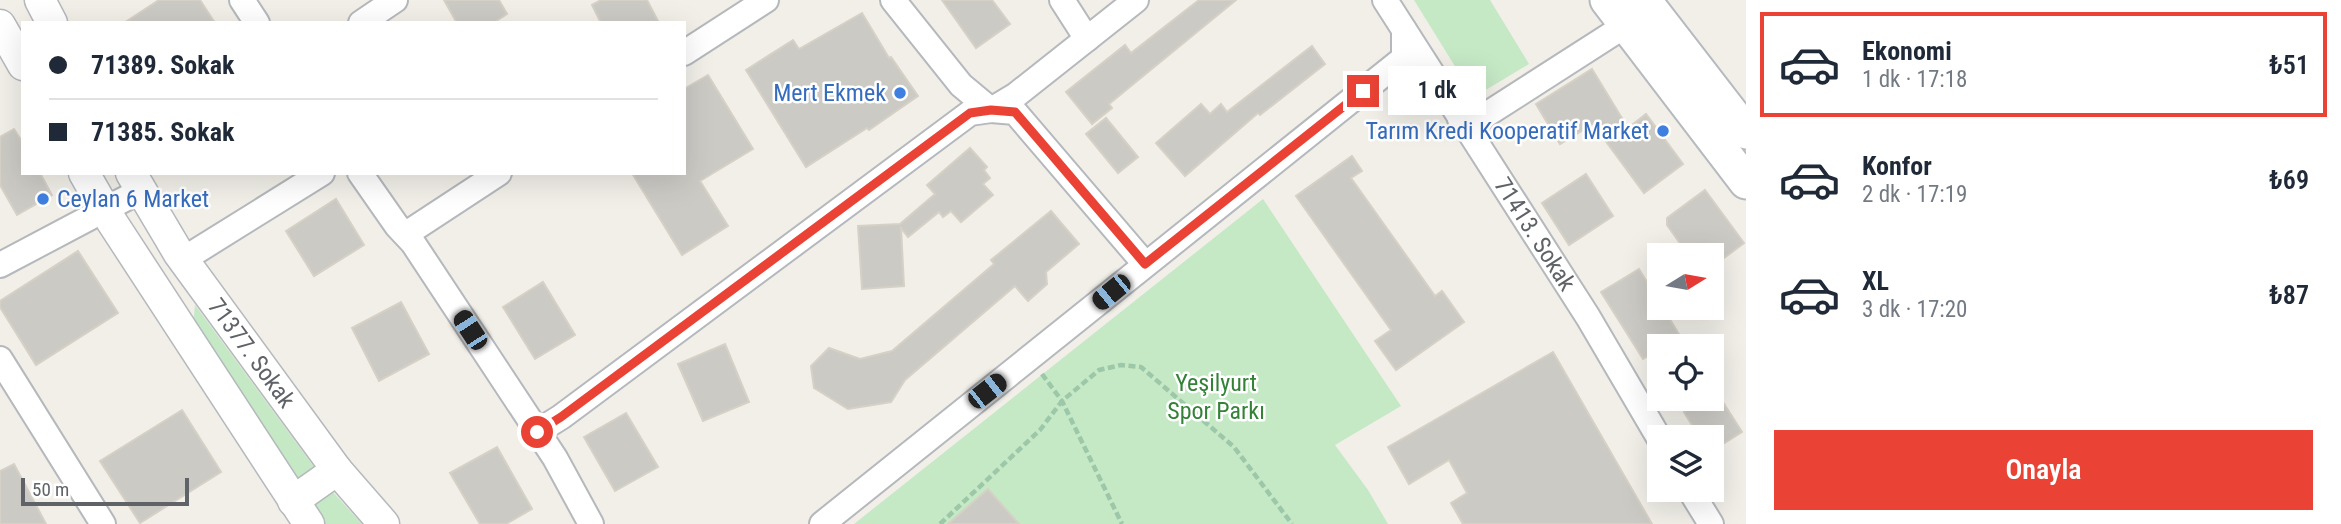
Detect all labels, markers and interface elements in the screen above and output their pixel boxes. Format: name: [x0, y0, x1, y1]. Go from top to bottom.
icon: car: [1778, 33, 1841, 96]
text: Ekonomi: [1862, 36, 1952, 66]
text: 71389. Sokak: [91, 50, 234, 80]
text: ₺51: [2269, 50, 2309, 80]
callout: 1 dk: [1388, 66, 1486, 116]
text: 1 dk · 17:18: [1862, 66, 1967, 93]
route end: [1347, 75, 1379, 107]
text: 1 dk: [1417, 77, 1457, 104]
place label: Mert Ekmek: [773, 79, 886, 107]
marker: Mert Ekmek: [892, 85, 908, 101]
text: 71385. Sokak: [91, 117, 234, 147]
place label: Tarım Kredi Kooperatif Market: [1366, 117, 1649, 145]
marker: Tarım Kredi Kooperatif Market: [1655, 123, 1671, 139]
icon: car: [1778, 148, 1841, 211]
text: Konfor: [1862, 151, 1932, 181]
text: ₺69: [2269, 165, 2309, 195]
street label: 71413. Sokak: [1488, 172, 1582, 296]
text: 2 dk · 17:19: [1862, 181, 1967, 208]
place label: Ceylan 6 Market: [57, 185, 209, 213]
marker: Ceylan 6 Market: [35, 191, 51, 207]
north arrow: [1647, 243, 1724, 320]
map controls: [1647, 243, 1724, 502]
icon: car: [1778, 263, 1841, 326]
text: XL: [1862, 266, 1889, 296]
car: [1089, 271, 1134, 313]
text: ₺87: [2269, 280, 2309, 310]
street label: 71377. Sokak: [202, 293, 301, 414]
text: 3 dk · 17:20: [1862, 296, 1967, 323]
car: [450, 307, 491, 353]
button: locate: [1647, 334, 1724, 411]
park label: Yeşilyurt Spor Parkı: [1167, 369, 1265, 425]
car: [964, 370, 1011, 412]
route start: [521, 416, 553, 448]
button: layers: [1647, 425, 1724, 502]
button: Onayla: [1774, 430, 2313, 510]
scale bar: [21, 475, 189, 507]
text: 50 m: [32, 478, 69, 501]

